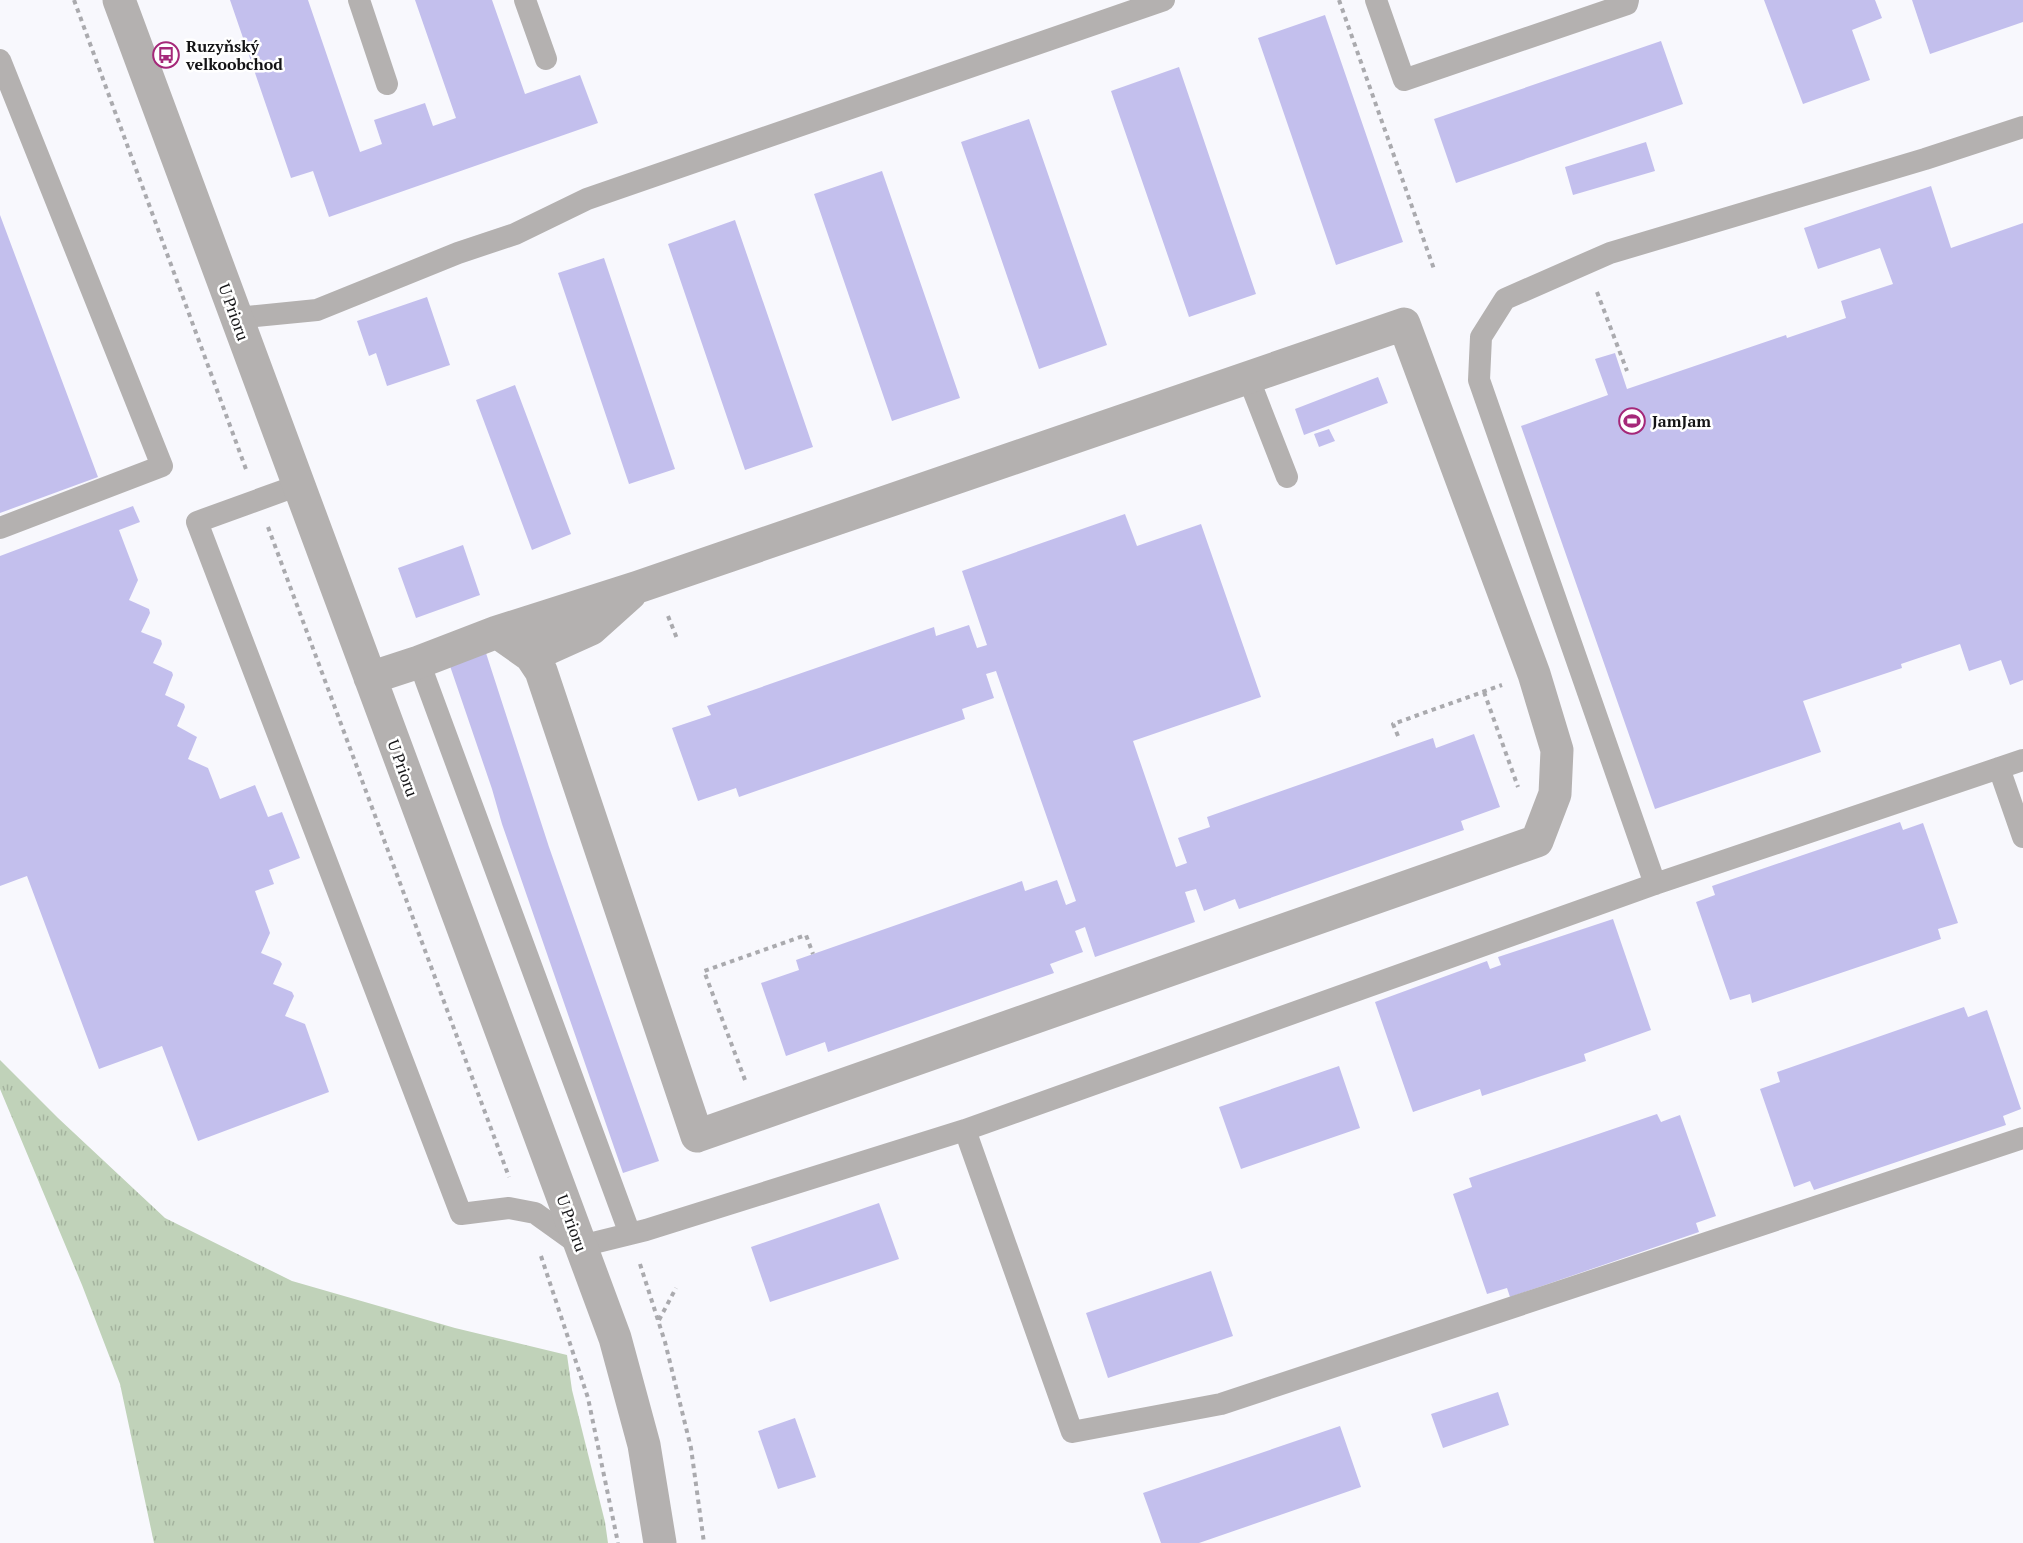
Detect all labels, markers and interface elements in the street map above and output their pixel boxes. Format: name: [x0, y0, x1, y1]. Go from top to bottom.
place label: Ruzyňský velkoobchod: [185, 35, 283, 75]
bus stop icon: Ruzyňský velkoobchod: [151, 40, 181, 70]
street label: U Prioru: [214, 280, 254, 344]
sports icon: JamJam: [1617, 406, 1647, 436]
place label: JamJam: [1652, 410, 1711, 432]
street label: U Prioru: [383, 736, 423, 800]
street label: U Prioru: [552, 1191, 592, 1255]

